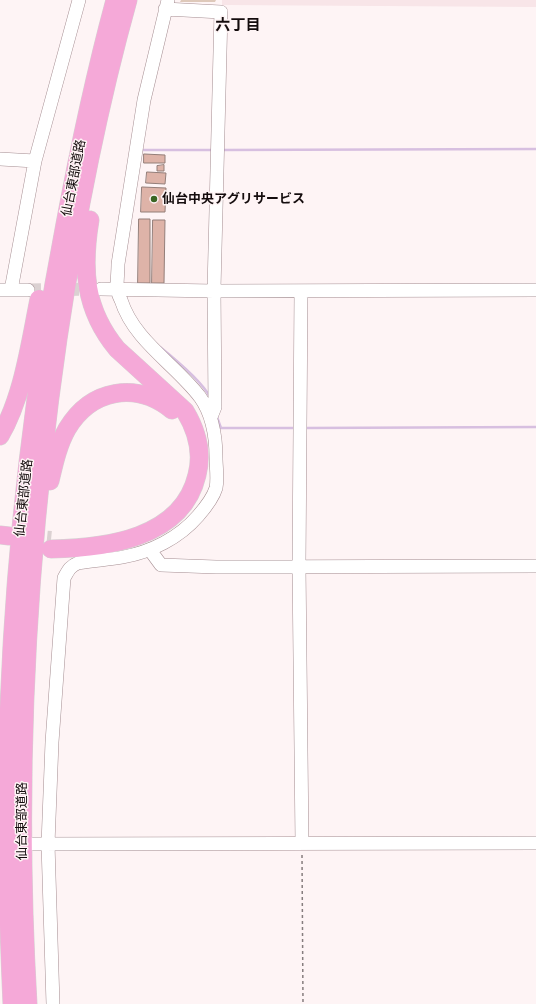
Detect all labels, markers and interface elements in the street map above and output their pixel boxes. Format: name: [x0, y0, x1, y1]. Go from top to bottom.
district label: 六丁目: [216, 17, 260, 35]
street label: 仙台東部道路: [59, 138, 89, 218]
place label: 仙台中央アグリサービス: [162, 191, 305, 207]
marker: 仙台中央アグリサービス: [149, 194, 159, 204]
street label: 仙台東部道路: [12, 458, 36, 538]
street label: 仙台東部道路: [14, 782, 30, 860]

